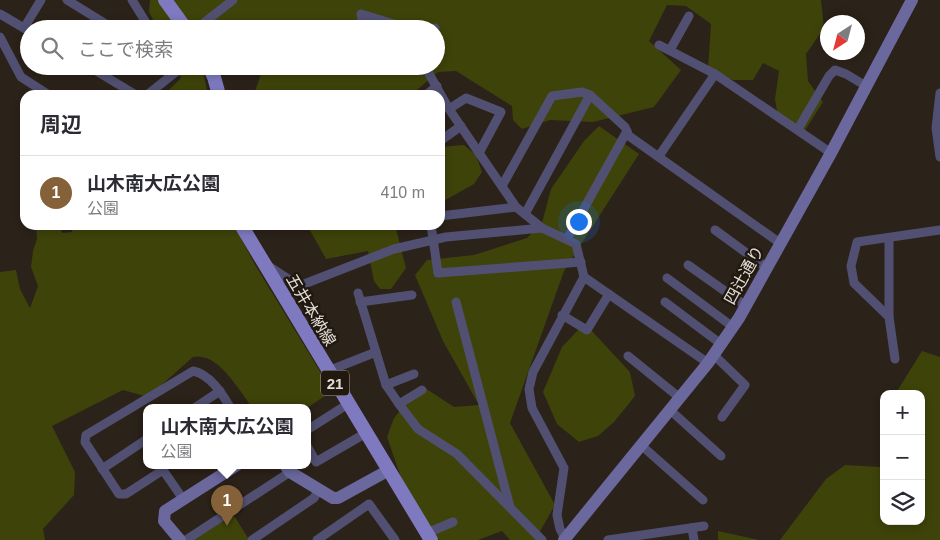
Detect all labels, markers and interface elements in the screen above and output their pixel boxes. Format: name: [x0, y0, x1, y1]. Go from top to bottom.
north arrow: [820, 15, 865, 60]
search box: [20, 20, 445, 75]
icon: search: [38, 34, 66, 62]
text: ここで検索: [78, 39, 173, 60]
text: 周辺: [40, 113, 82, 136]
text: 山木南大広公園: [87, 173, 220, 194]
text: 1: [52, 184, 60, 201]
text: 410 m: [381, 184, 425, 201]
text: 公園: [87, 200, 119, 217]
your location: [566, 209, 592, 235]
street label: 四辻通り: [721, 243, 767, 307]
street label: 五井本納線: [283, 271, 339, 349]
road number: 21: [321, 370, 349, 396]
map controls: [880, 390, 925, 525]
button: +: [880, 390, 925, 435]
popup: [143, 404, 311, 469]
text: 山木南大広公園: [160, 416, 294, 437]
button: −: [880, 435, 925, 480]
text: 公園: [160, 443, 193, 460]
button: layers: [880, 480, 925, 525]
pin: 1: [211, 485, 243, 526]

